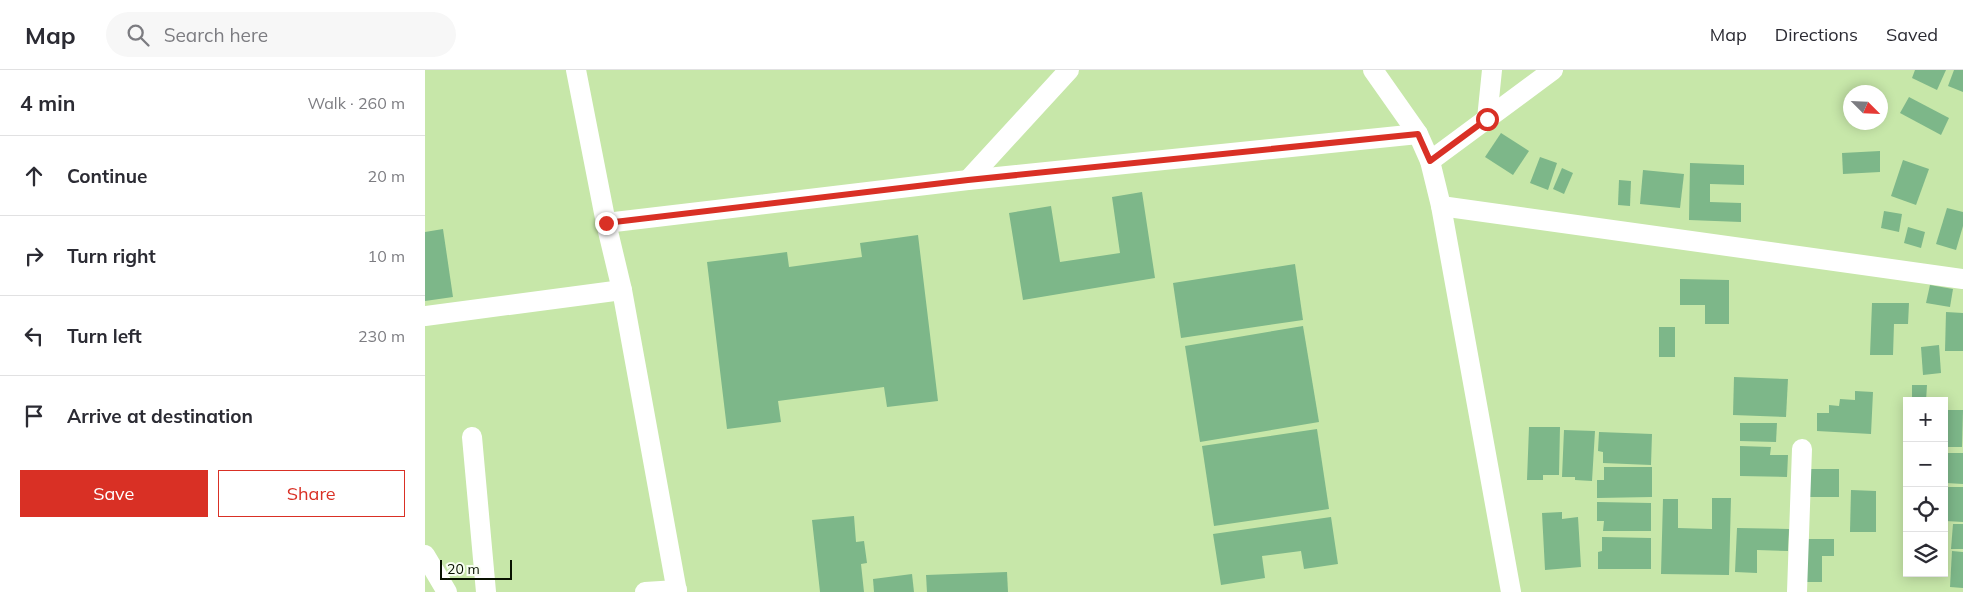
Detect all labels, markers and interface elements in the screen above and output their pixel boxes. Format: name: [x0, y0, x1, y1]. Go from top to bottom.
search box: [106, 12, 456, 57]
text: Map: [25, 20, 76, 50]
icon: search: [124, 21, 152, 49]
text: Search here: [164, 23, 268, 47]
text: Map: [1710, 23, 1747, 46]
text: Directions: [1775, 23, 1858, 46]
text: Saved: [1886, 23, 1938, 46]
north arrow: [1843, 85, 1888, 130]
text: 4 min: [20, 90, 75, 116]
text: Walk · 260 m: [307, 93, 405, 113]
route start: [1476, 108, 1499, 131]
icon: ahead: [20, 162, 48, 190]
text: Continue: [67, 164, 147, 188]
text: 20 m: [368, 166, 405, 186]
route end: [595, 212, 618, 235]
icon: right: [20, 242, 48, 270]
text: Turn right: [67, 244, 156, 268]
text: 10 m: [368, 246, 405, 266]
icon: left: [20, 322, 48, 350]
text: Turn left: [67, 324, 142, 348]
text: 230 m: [358, 326, 405, 346]
map controls: [1903, 397, 1948, 577]
button: +: [1903, 397, 1948, 442]
icon: arrive: [20, 402, 48, 430]
text: Arrive at destination: [67, 404, 253, 428]
button: −: [1903, 442, 1948, 487]
button: Save: [20, 470, 208, 517]
button: Share: [218, 470, 405, 517]
button: locate: [1903, 487, 1948, 532]
button: layers: [1903, 532, 1948, 577]
scale bar: [440, 557, 513, 580]
text: 20 m: [447, 560, 480, 578]

